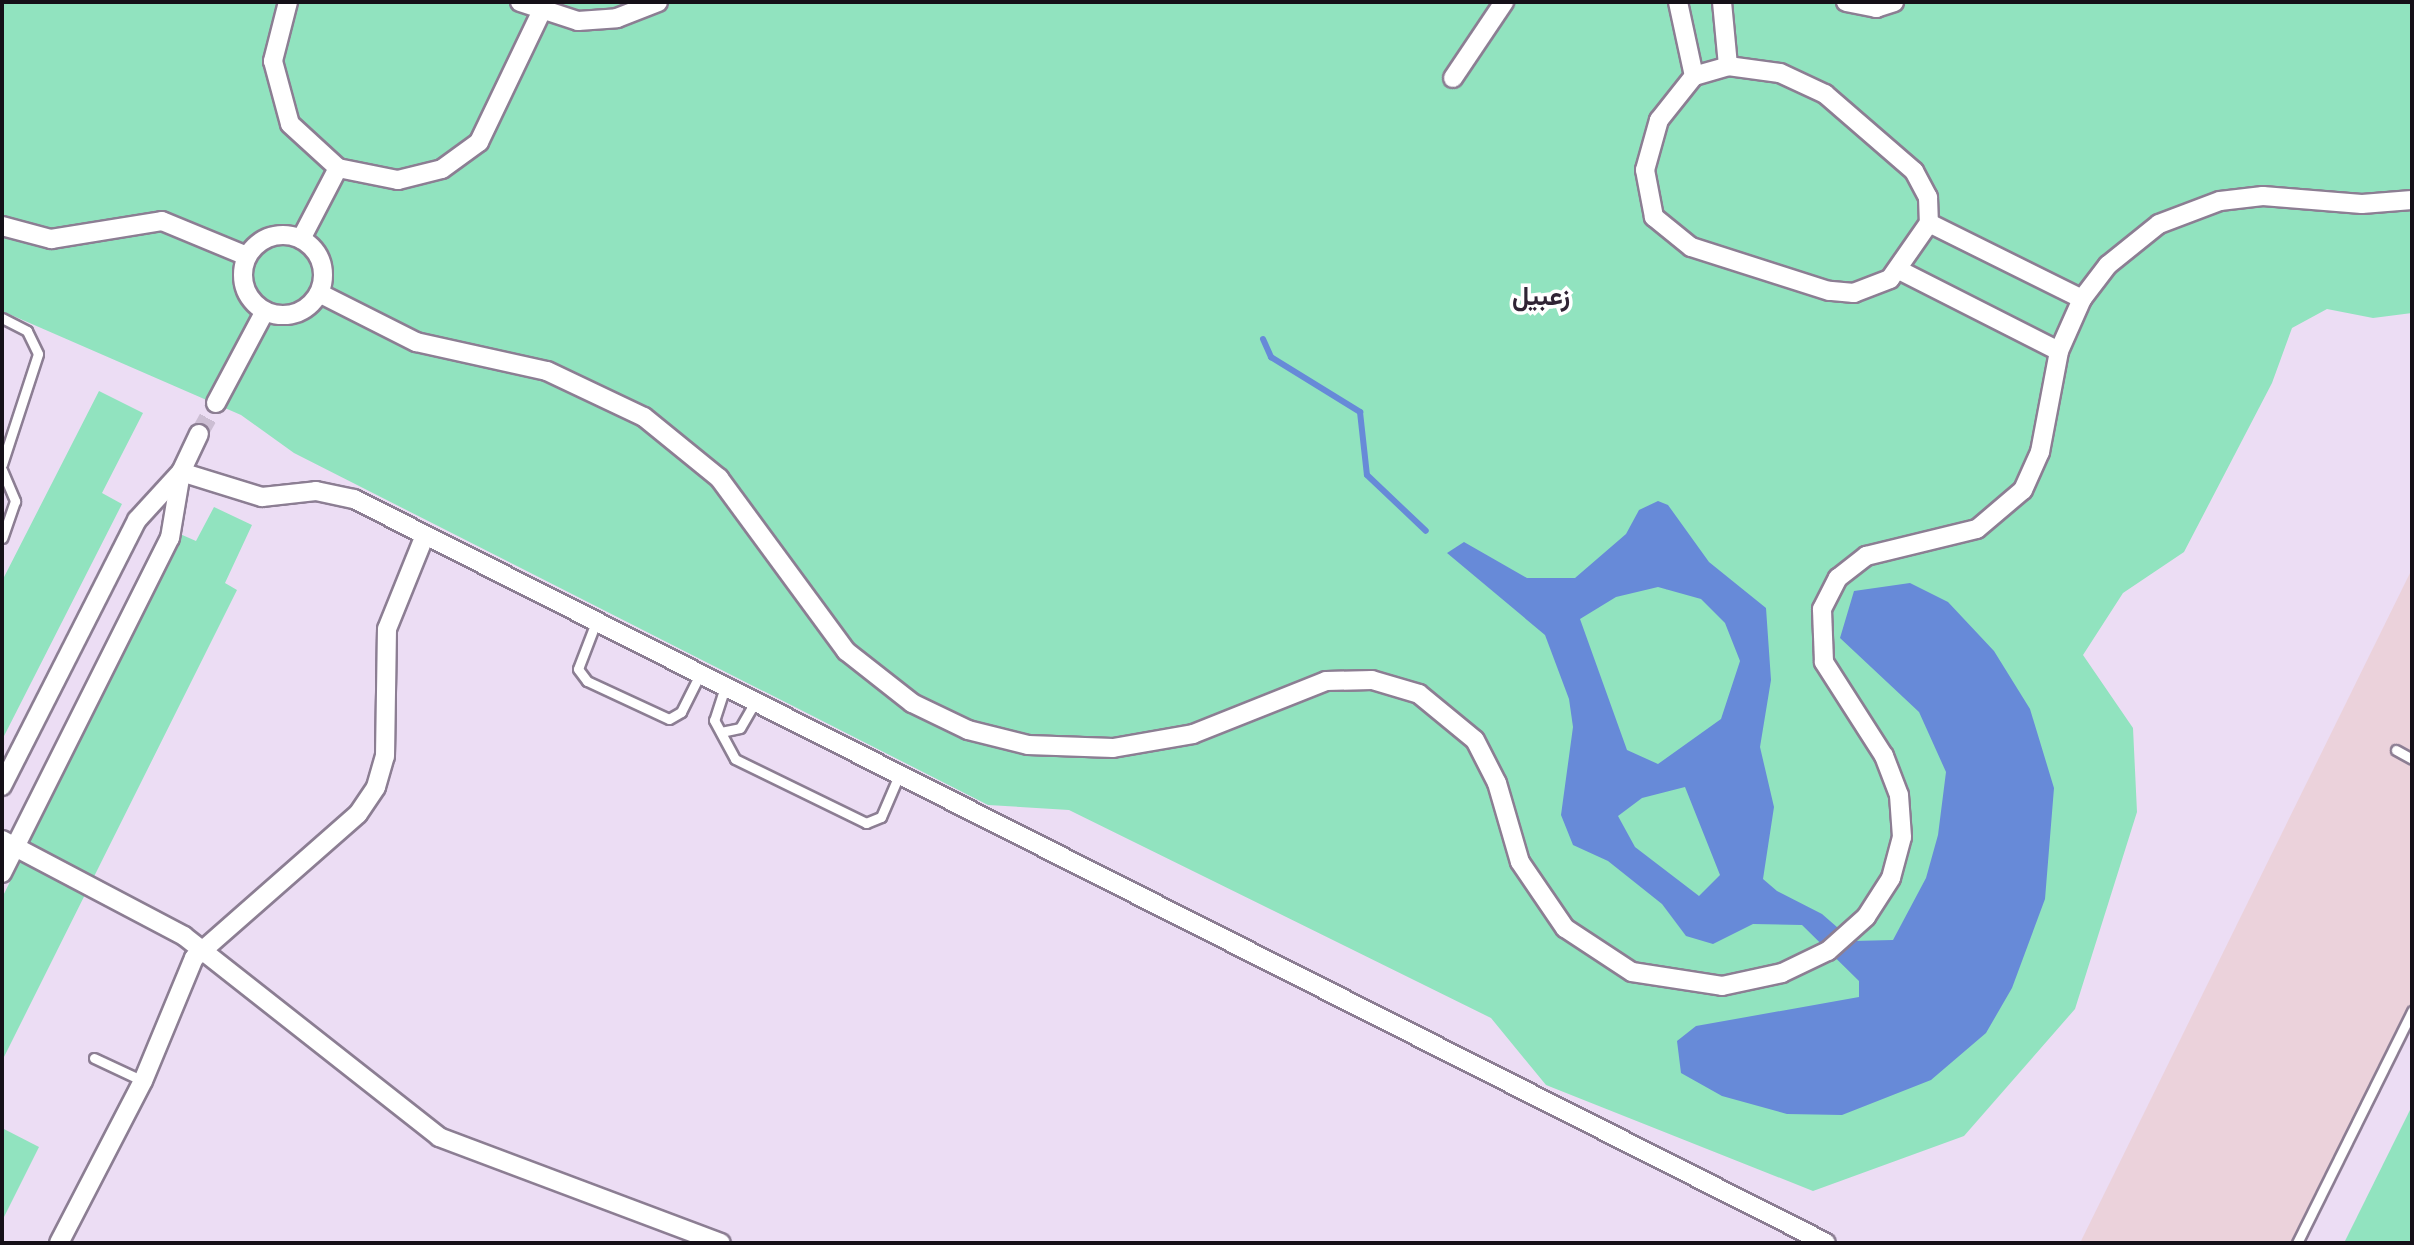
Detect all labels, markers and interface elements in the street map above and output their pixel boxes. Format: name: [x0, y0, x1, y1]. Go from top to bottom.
district label: زعبيل: [1512, 281, 1570, 313]

